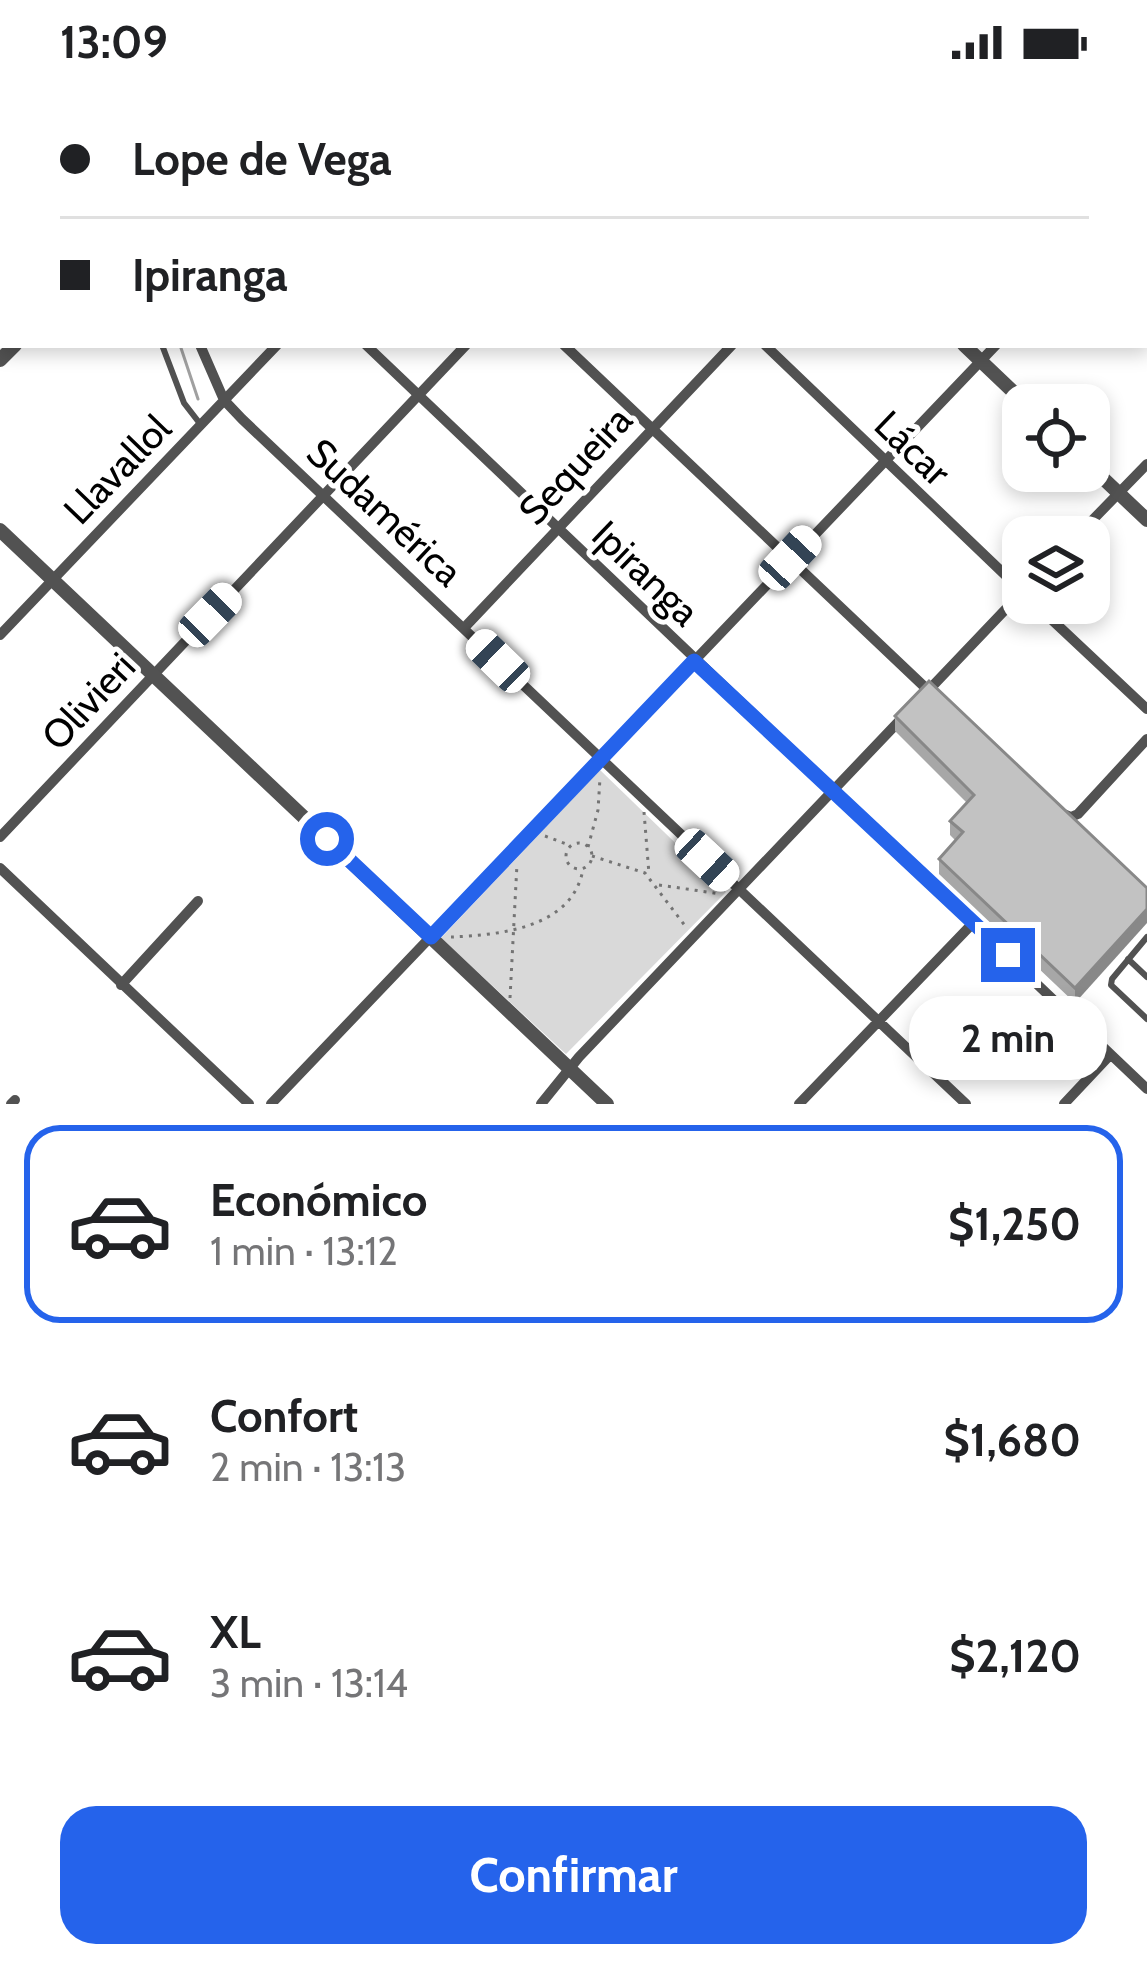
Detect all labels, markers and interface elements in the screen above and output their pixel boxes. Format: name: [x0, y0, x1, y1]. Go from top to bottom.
text: 13:09: [60, 15, 168, 69]
text: Lope de Vega: [132, 132, 392, 186]
text: Ipiranga: [132, 248, 288, 302]
map controls: [1002, 384, 1110, 624]
button: locate: [1002, 384, 1110, 492]
street label: Sequeira: [508, 396, 642, 534]
street label: Lácar: [865, 401, 961, 496]
street label: Llavallol: [53, 404, 181, 534]
street label: Sudamérica: [297, 428, 473, 596]
street label: Ipiranga: [582, 510, 710, 636]
button: layers: [1002, 516, 1110, 624]
car: [752, 519, 828, 597]
car: [172, 577, 248, 653]
car: [460, 623, 536, 699]
street label: Olivieri: [31, 642, 145, 760]
route start: [300, 812, 354, 866]
car: [668, 822, 746, 898]
route end: [981, 928, 1035, 982]
callout: 2 min: [909, 997, 1107, 1081]
text: 2 min: [961, 1014, 1055, 1062]
icon: car: [66, 1170, 174, 1278]
text: Económico: [210, 1173, 427, 1227]
text: $1,250: [948, 1197, 1081, 1251]
text: 1 min · 13:12: [210, 1227, 398, 1275]
icon: car: [66, 1386, 174, 1494]
text: Confort: [210, 1389, 358, 1443]
text: $1,680: [944, 1413, 1081, 1467]
text: 2 min · 13:13: [210, 1443, 406, 1491]
icon: car: [66, 1602, 174, 1710]
text: XL: [210, 1605, 261, 1659]
text: $2,120: [949, 1629, 1081, 1683]
text: 3 min · 13:14: [210, 1659, 408, 1707]
button: Confirmar: [60, 1806, 1087, 1944]

